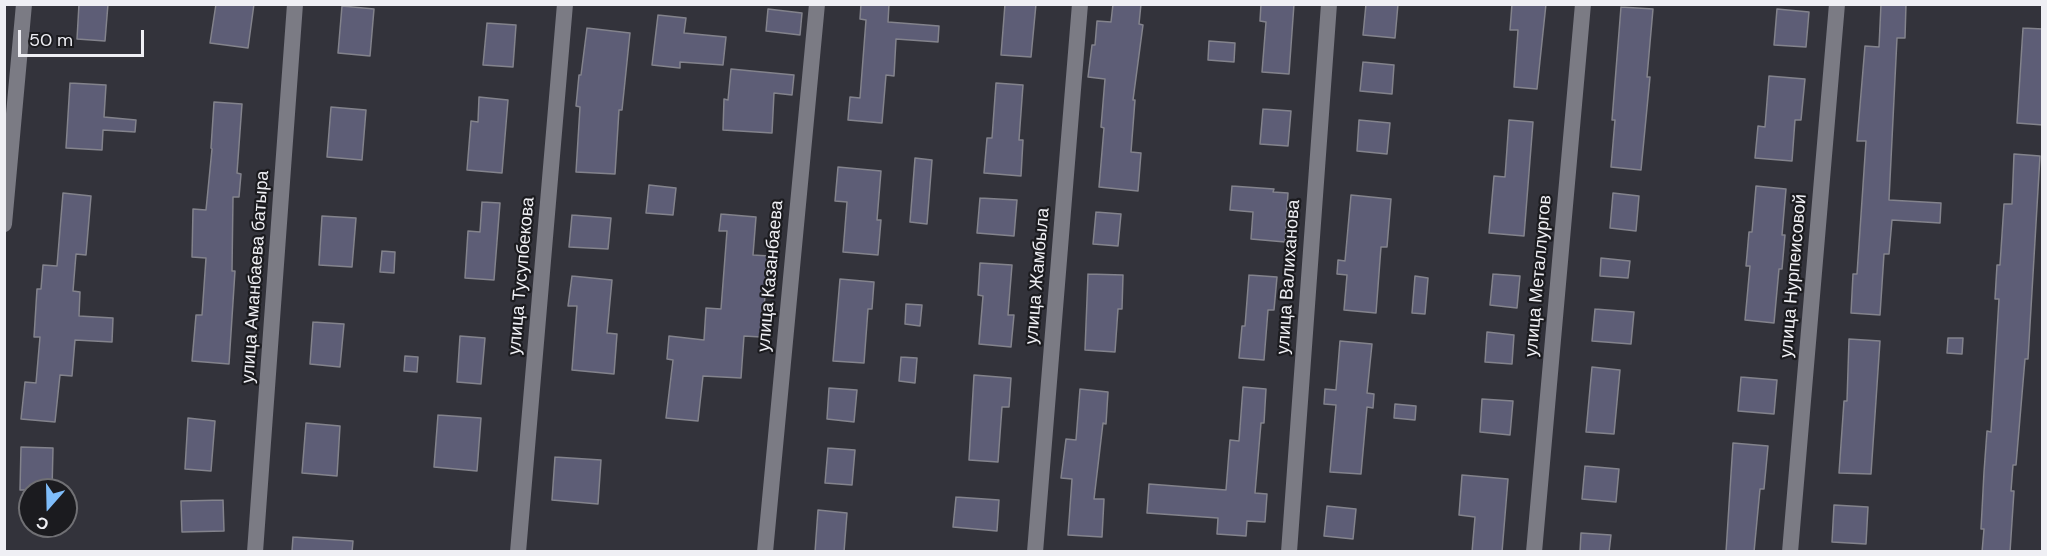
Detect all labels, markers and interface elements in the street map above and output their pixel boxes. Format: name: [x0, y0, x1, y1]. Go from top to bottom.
scale bar: [21, 18, 147, 56]
text: 50 m: [29, 28, 73, 52]
street label: улица Аманбаева батыра: [238, 170, 274, 384]
street label: улица Нурпеисовой: [1776, 193, 1812, 359]
street label: улица Металлургов: [1521, 194, 1557, 358]
street label: улица Тусупбекова: [504, 196, 540, 356]
street label: улица Казанбаева: [754, 199, 788, 353]
street label: улица Валиханова: [1273, 199, 1305, 355]
street label: улица Жамбыла: [1021, 207, 1055, 345]
north arrow: [18, 478, 78, 538]
text: С: [33, 512, 51, 535]

